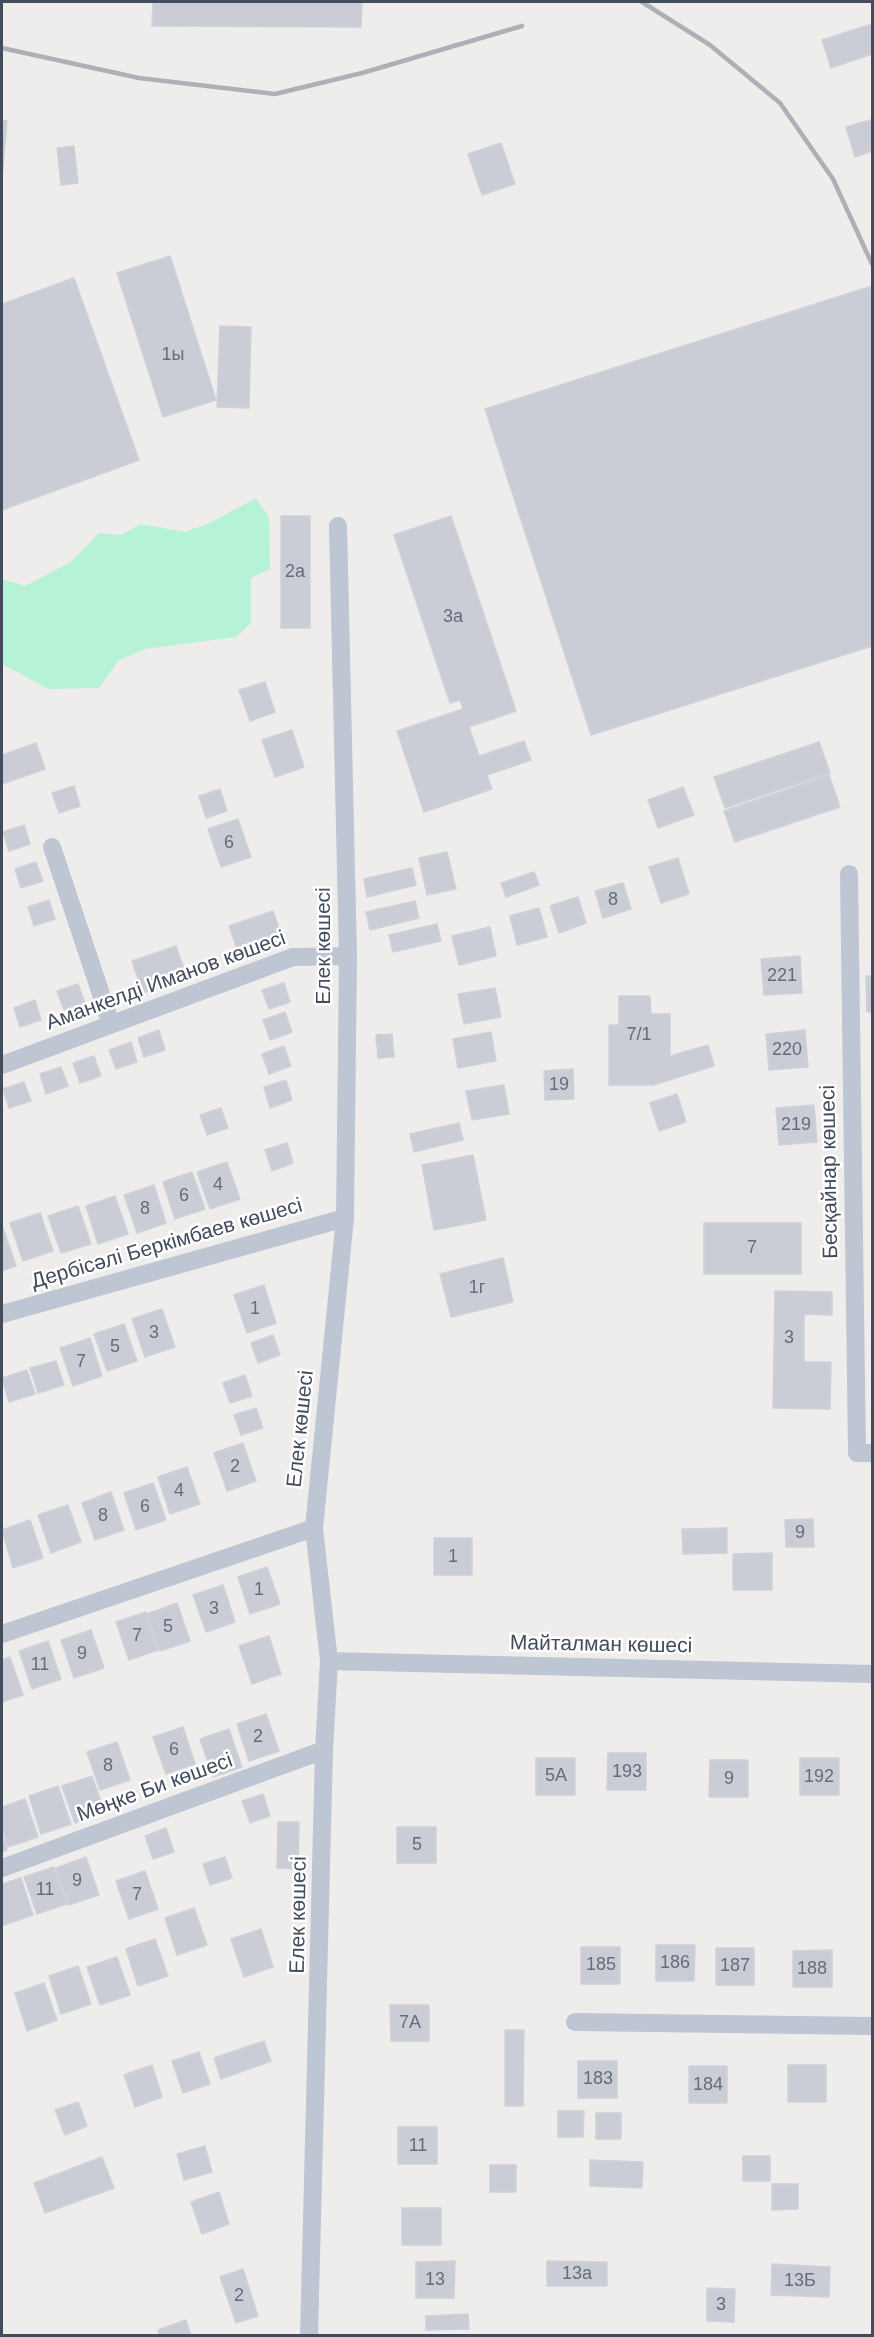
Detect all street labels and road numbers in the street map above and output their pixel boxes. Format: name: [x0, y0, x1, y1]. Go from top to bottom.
street label: Елек көшесі: [311, 887, 337, 1005]
street label: Аманкелді Иманов көшесі: [43, 926, 289, 1036]
street label: Бесқайнар көшесі: [816, 1085, 844, 1259]
street label: Дербісәлі Беркімбаев көшесі: [29, 1193, 305, 1295]
street label: Елек көшесі: [282, 1369, 320, 1489]
street label: Майталман көшесі: [510, 1631, 692, 1659]
street label: Мөңке Би көшесі: [74, 1748, 236, 1828]
street label: Елек көшесі: [285, 1856, 313, 1974]

